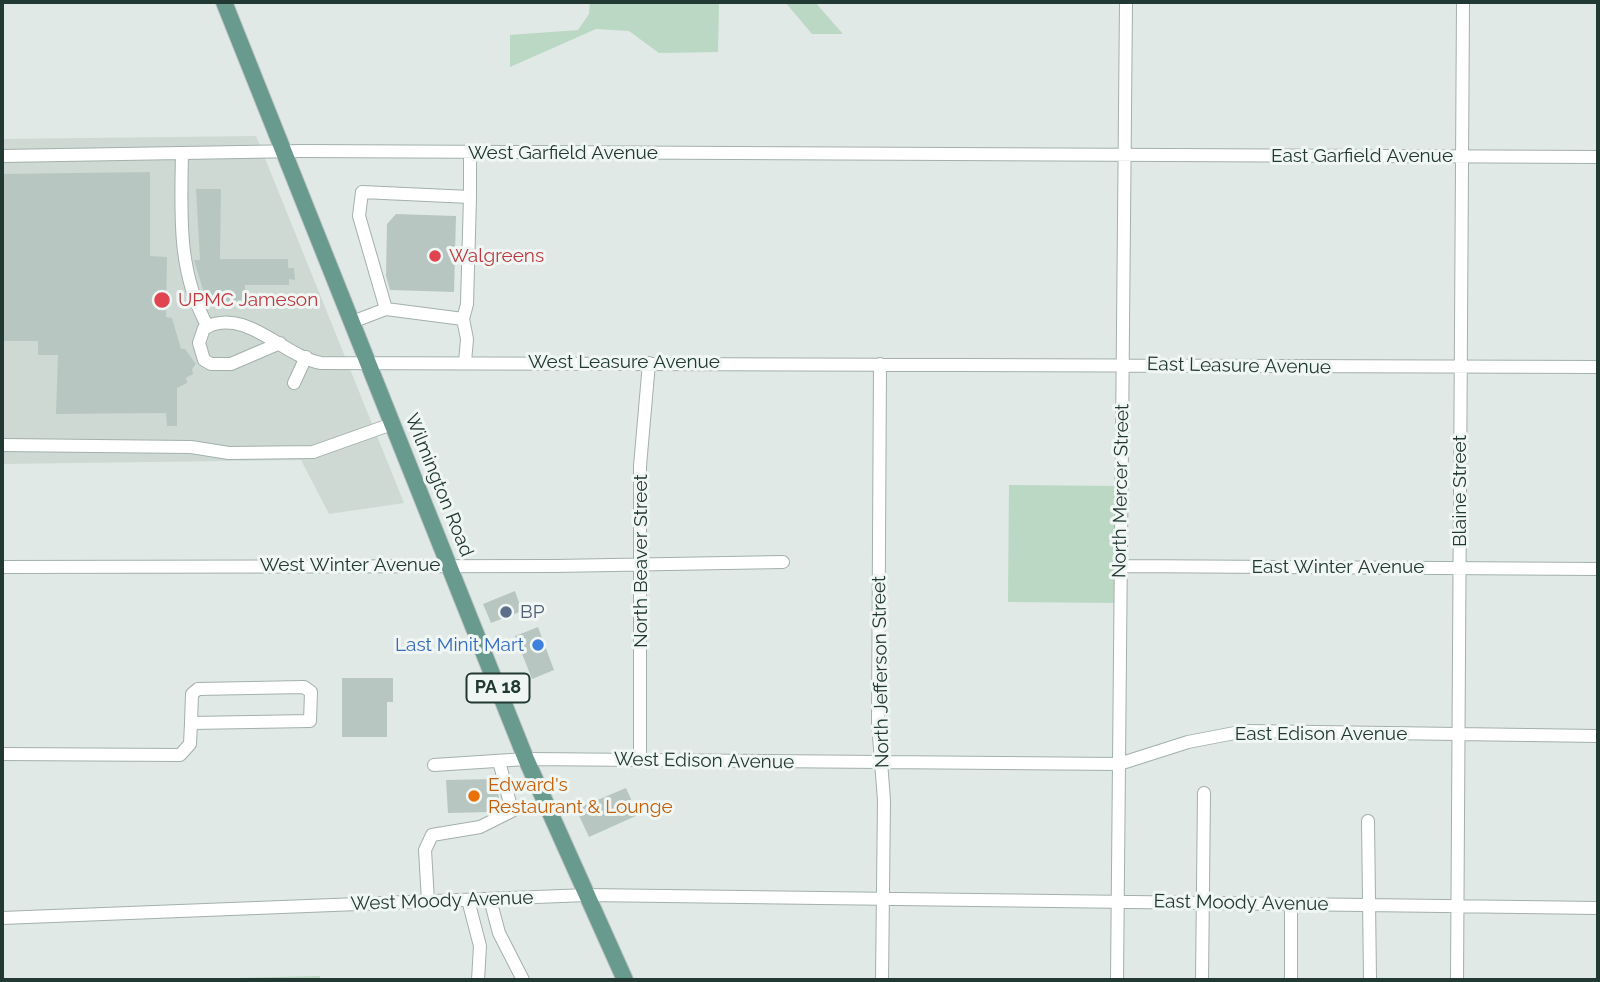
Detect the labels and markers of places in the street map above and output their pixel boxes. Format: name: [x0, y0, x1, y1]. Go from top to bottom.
place label: Walgreens: [449, 245, 544, 267]
marker: Walgreens: [427, 248, 443, 264]
place label: UPMC Jameson: [178, 289, 318, 311]
marker: UPMC Jameson: [152, 290, 172, 310]
place label: BP: [520, 601, 544, 623]
marker: BP: [498, 604, 514, 620]
place label: Last Minit Mart: [395, 634, 524, 656]
marker: Last Minit Mart: [530, 637, 546, 653]
place label: Edward's Restaurant & Lounge: [488, 774, 673, 818]
marker: Edward's Restaurant & Lounge: [466, 788, 482, 804]

